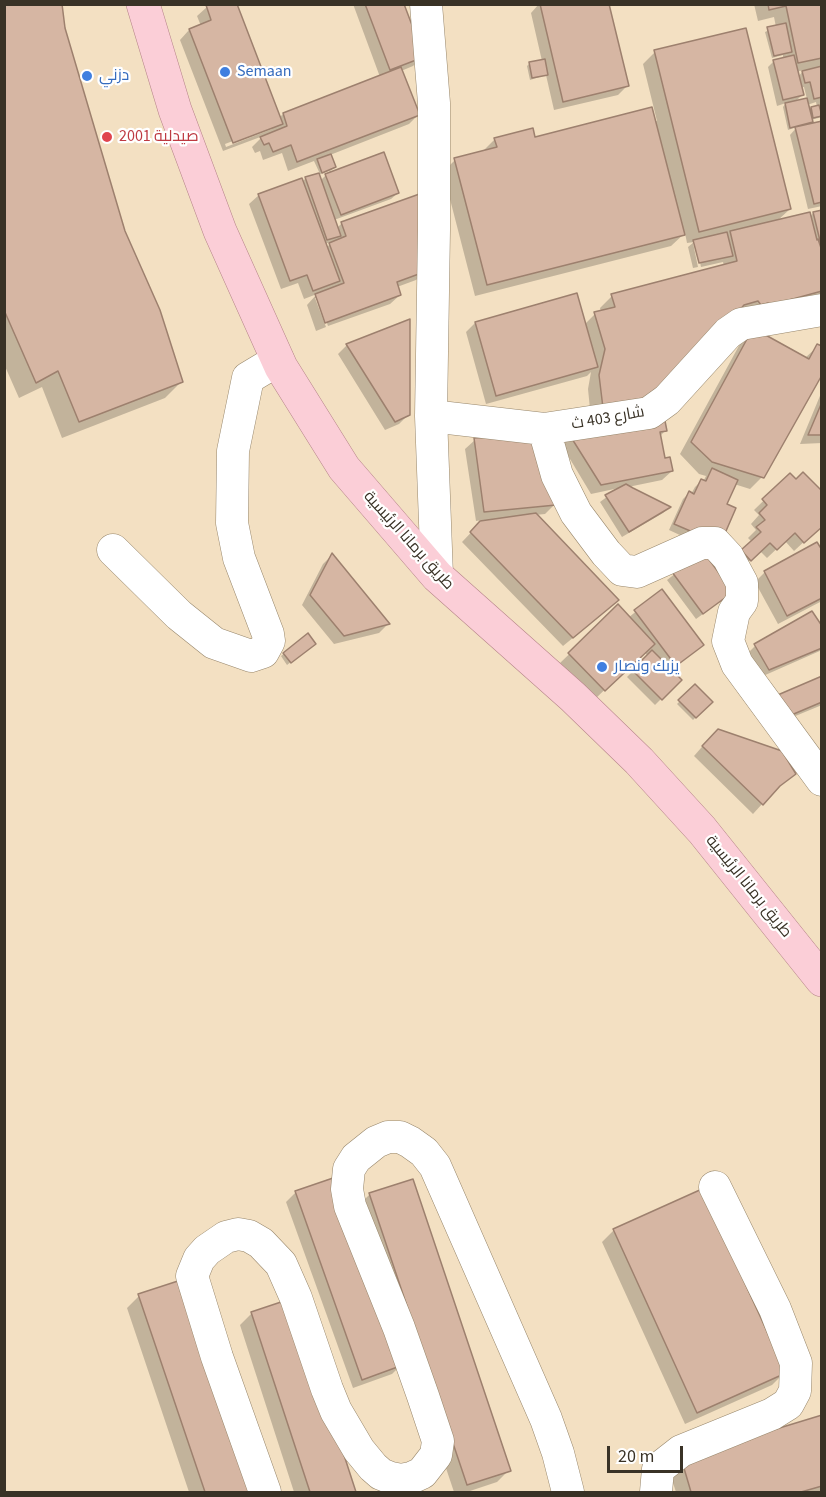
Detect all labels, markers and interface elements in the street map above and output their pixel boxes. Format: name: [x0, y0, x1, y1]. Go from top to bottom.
place label: Semaan: [237, 62, 292, 82]
marker: Semaan: [218, 65, 232, 79]
place label: دزني: [99, 66, 129, 86]
marker: دزني: [80, 69, 94, 83]
place label: صيدلية 2001: [119, 127, 199, 147]
marker: صيدلية 2001: [100, 130, 114, 144]
street label: شارع 403 ث: [570, 403, 646, 435]
street label: طريق برمانا الرئيسية: [359, 488, 457, 594]
place label: يزبك ونصار: [614, 657, 679, 677]
marker: يزبك ونصار: [595, 660, 609, 674]
street label: طريق برمانا الرئيسية: [701, 832, 795, 942]
scale bar: [610, 1434, 686, 1472]
text: 20 m: [618, 1444, 654, 1469]

